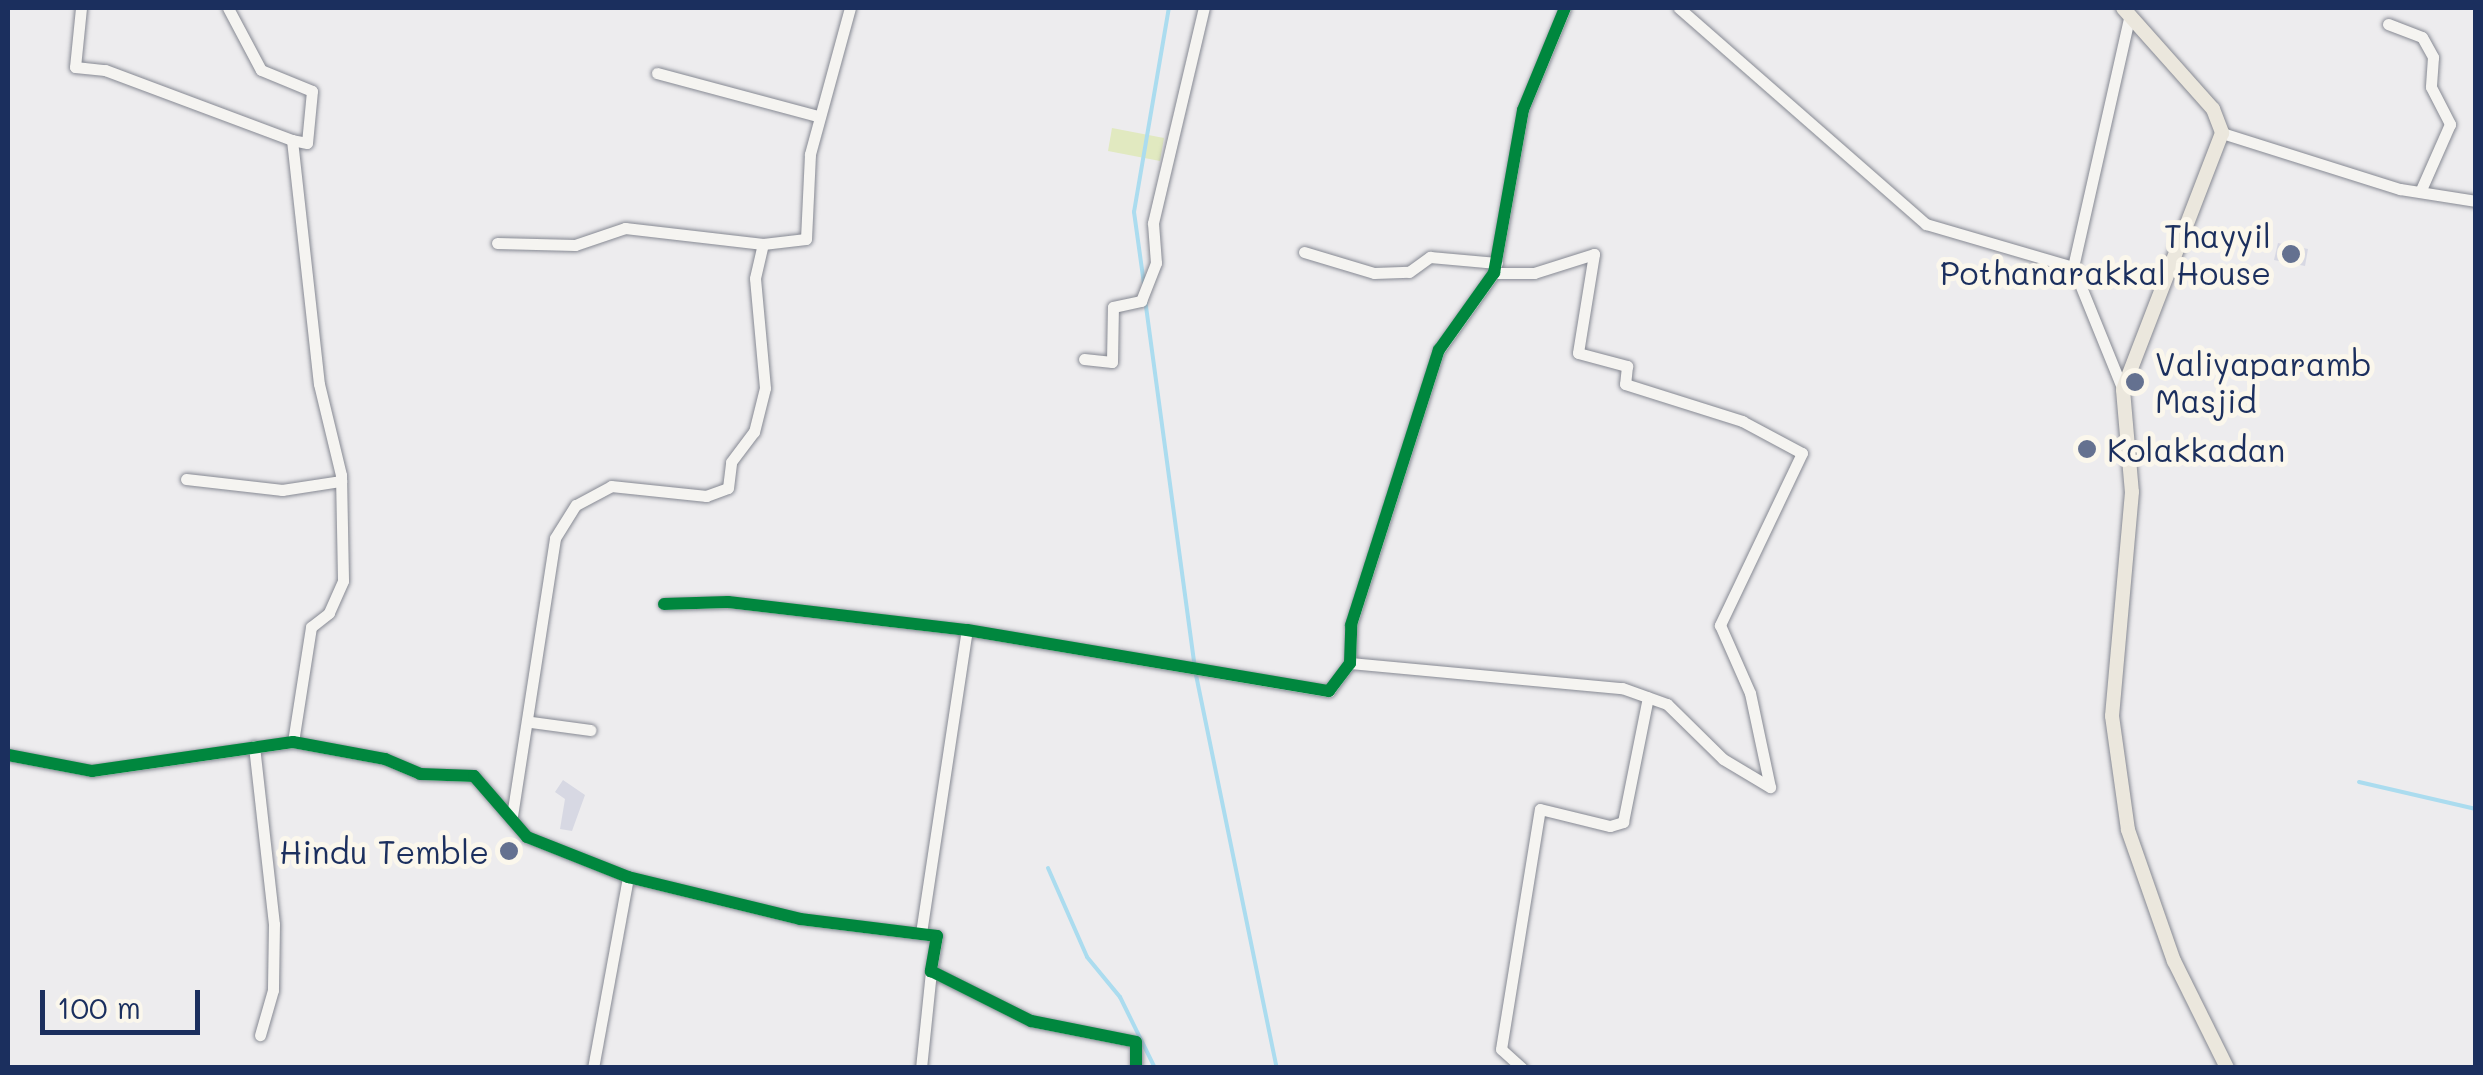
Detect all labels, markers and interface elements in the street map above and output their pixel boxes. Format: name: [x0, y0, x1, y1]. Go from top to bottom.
place label: Thayyil Pothanarakkal House: [1940, 217, 2271, 292]
marker: Thayyil Pothanarakkal House: [2280, 243, 2302, 265]
place label: Valiyaparamb Masjid: [2155, 345, 2372, 420]
marker: Valiyaparamb Masjid: [2124, 371, 2146, 393]
place label: Kolakkadan: [2107, 430, 2285, 468]
marker: Kolakkadan: [2076, 438, 2098, 460]
place label: Hindu Temble: [279, 832, 489, 870]
marker: Hindu Temble: [498, 840, 520, 862]
scale bar: [45, 970, 205, 1032]
text: 100 m: [57, 987, 141, 1027]

